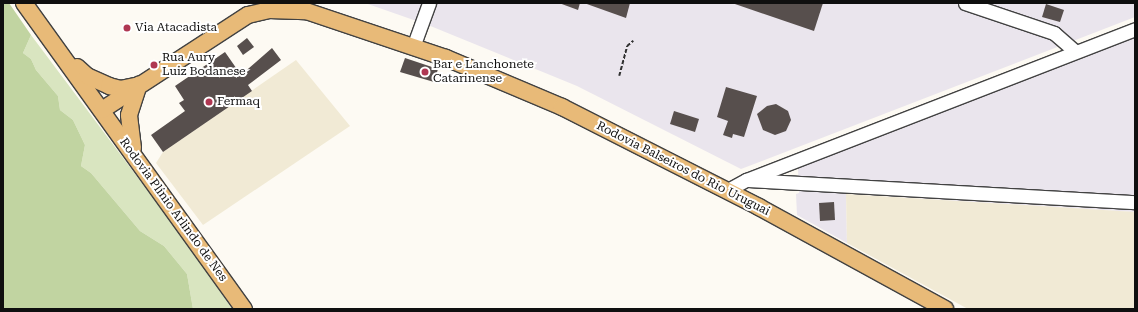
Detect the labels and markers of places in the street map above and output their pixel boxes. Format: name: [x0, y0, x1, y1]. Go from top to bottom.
place label: Via Atacadista: [135, 21, 217, 35]
marker: Via Atacadista: [122, 23, 132, 33]
place label: Rua Aury Luiz Bodanese: [162, 51, 246, 79]
place label: Bar e Lanchonete Catarinense: [433, 58, 534, 86]
marker: Rua Aury Luiz Bodanese: [149, 60, 159, 70]
marker: Bar e Lanchonete Catarinense: [420, 67, 430, 77]
place label: Fermaq: [217, 95, 260, 109]
marker: Fermaq: [204, 97, 214, 107]

